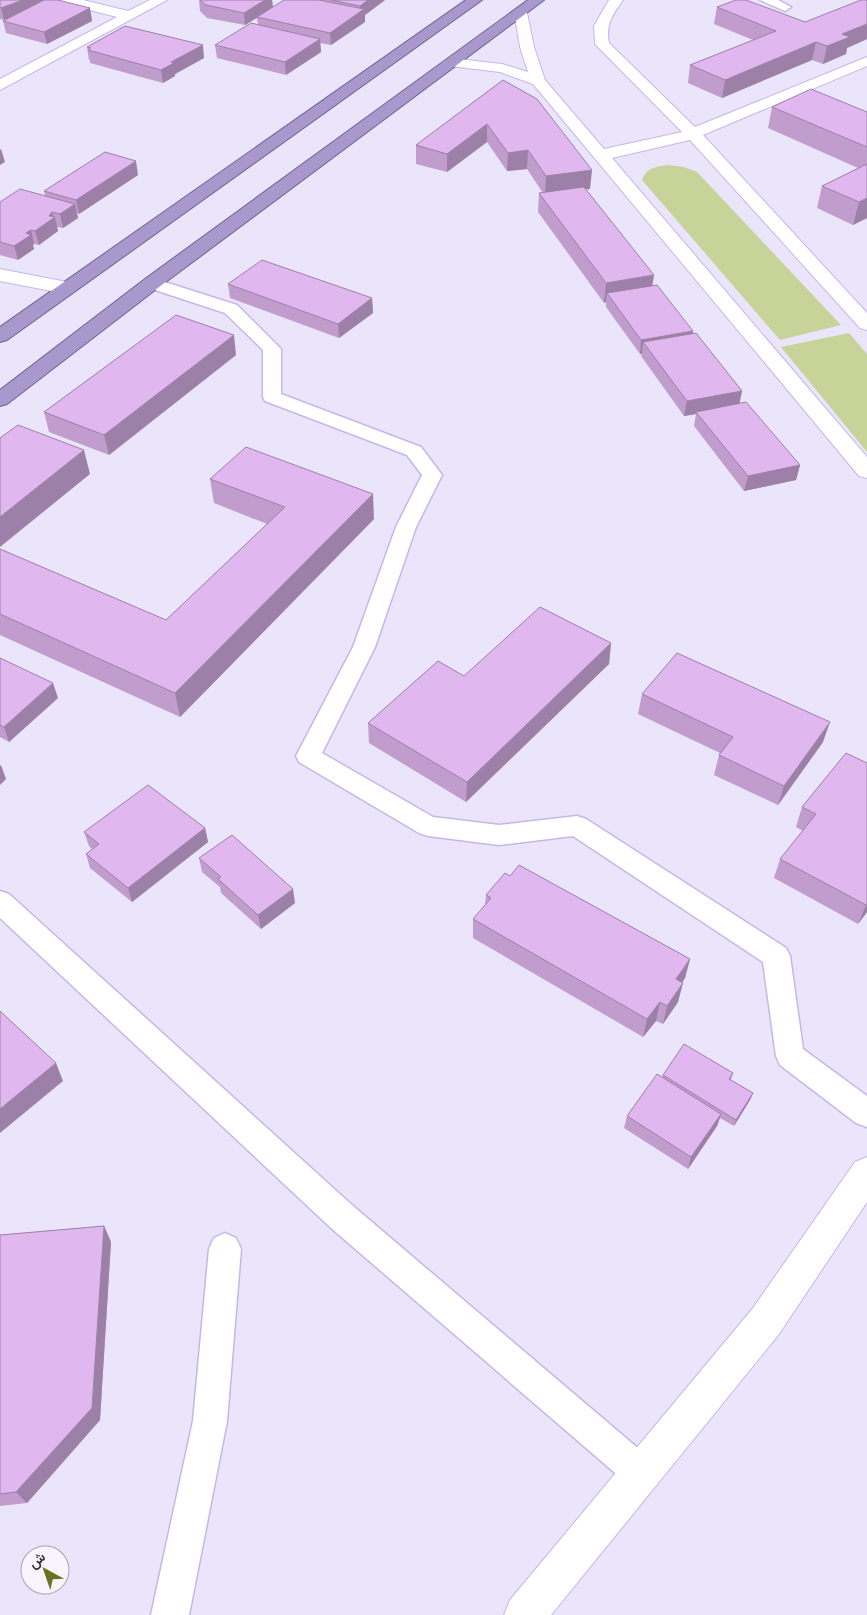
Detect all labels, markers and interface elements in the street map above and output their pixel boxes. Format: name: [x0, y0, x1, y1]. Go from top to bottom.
north arrow: [20, 1545, 70, 1595]
text: ش: [24, 1548, 49, 1572]

